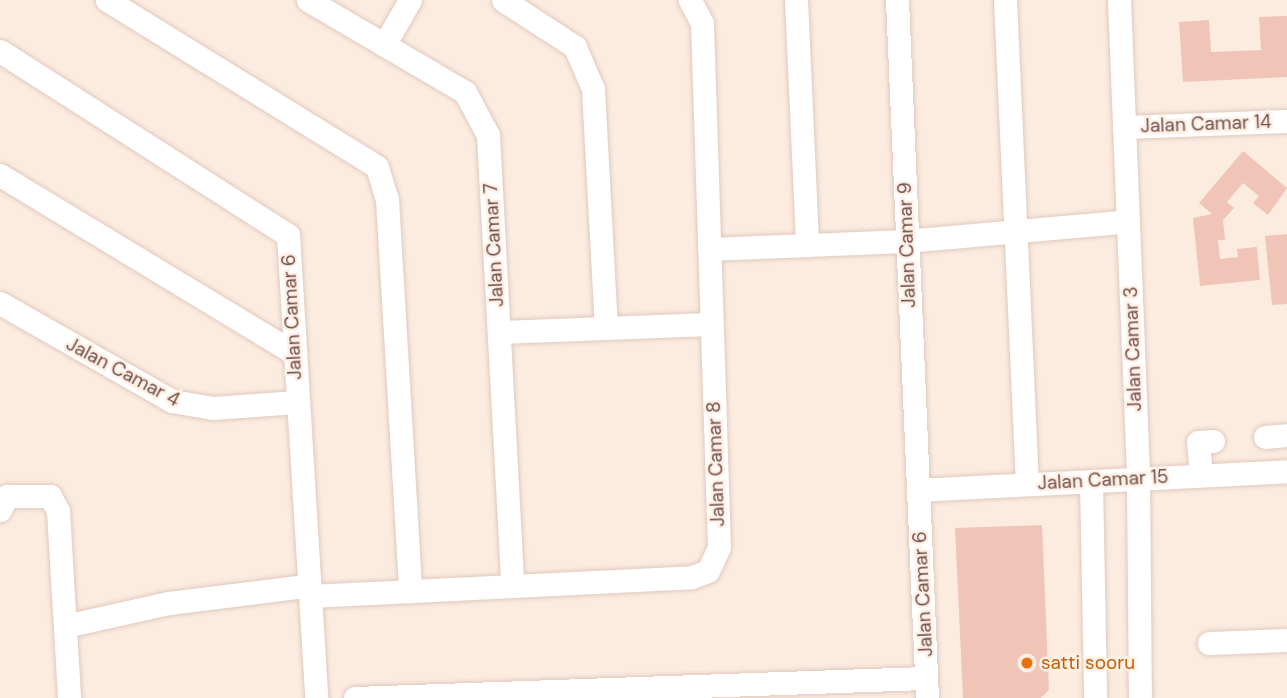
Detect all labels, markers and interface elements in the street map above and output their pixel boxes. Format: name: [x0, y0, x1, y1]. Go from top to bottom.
street label: Jalan Camar 14: [1140, 110, 1272, 138]
street label: Jalan Camar 9: [893, 182, 921, 308]
street label: Jalan Camar 7: [479, 183, 509, 307]
street label: Jalan Camar 6: [277, 254, 307, 380]
street label: Jalan Camar 3: [1119, 286, 1147, 412]
street label: Jalan Camar 4: [62, 333, 184, 411]
street label: Jalan Camar 8: [702, 401, 730, 527]
street label: Jalan Camar 15: [1037, 465, 1169, 495]
street label: Jalan Camar 6: [908, 531, 938, 657]
place label: satti sooru: [1041, 652, 1135, 674]
marker: satti sooru: [1019, 655, 1035, 671]

